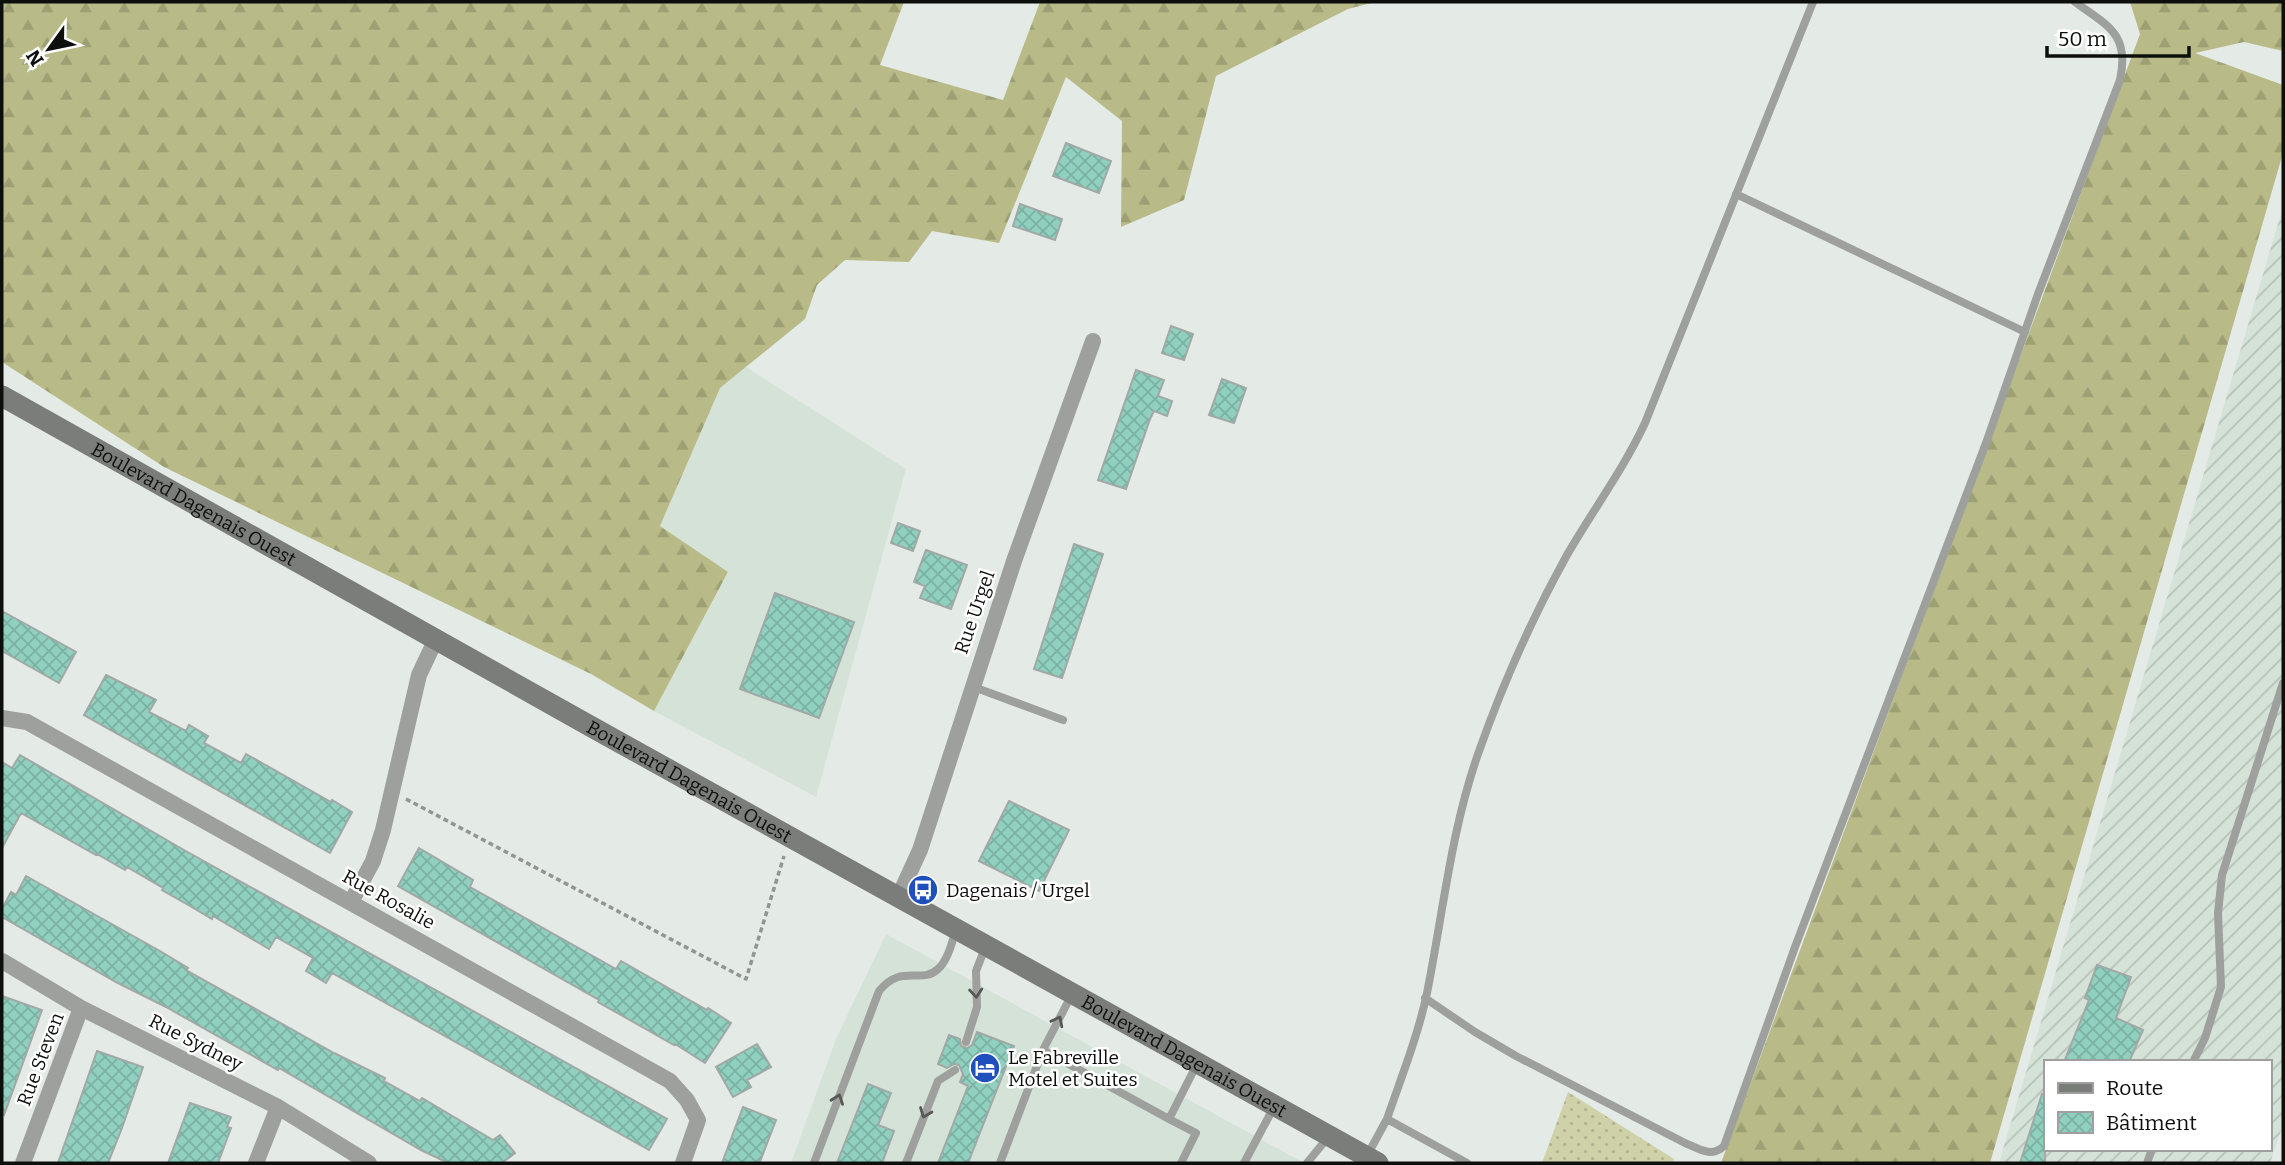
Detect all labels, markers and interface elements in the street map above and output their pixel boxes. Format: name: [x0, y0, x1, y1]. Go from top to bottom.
north arrow: [14, 14, 84, 84]
scale bar: [2047, 14, 2189, 58]
text: 50 m: [2058, 26, 2107, 52]
text: N: [21, 45, 49, 70]
street label: Boulevard Dagenais Ouest: [87, 438, 300, 571]
street label: Rue Urgel: [949, 567, 999, 657]
street label: Boulevard Dagenais Ouest: [583, 716, 796, 848]
street label: Rue Rosalie: [338, 865, 439, 934]
bus stop icon: Dagenais / Urgel: [906, 873, 940, 907]
place label: Dagenais / Urgel: [946, 879, 1090, 902]
one-way arrow: [968, 988, 983, 999]
street label: Boulevard Dagenais Ouest: [1078, 990, 1291, 1122]
street label: Rue Steven: [12, 1009, 69, 1109]
street label: Rue Sydney: [145, 1009, 247, 1076]
one-way arrow: [1049, 1016, 1063, 1029]
place label: Le Fabreville Motel et Suites: [1008, 1046, 1138, 1091]
hotel icon: Le Fabreville Motel et Suites: [968, 1051, 1002, 1085]
legend: [2044, 1060, 2271, 1151]
text: Route: [2106, 1075, 2163, 1101]
one-way arrow: [830, 1094, 844, 1106]
one-way arrow: [920, 1106, 934, 1118]
text: Bâtiment: [2106, 1110, 2197, 1136]

